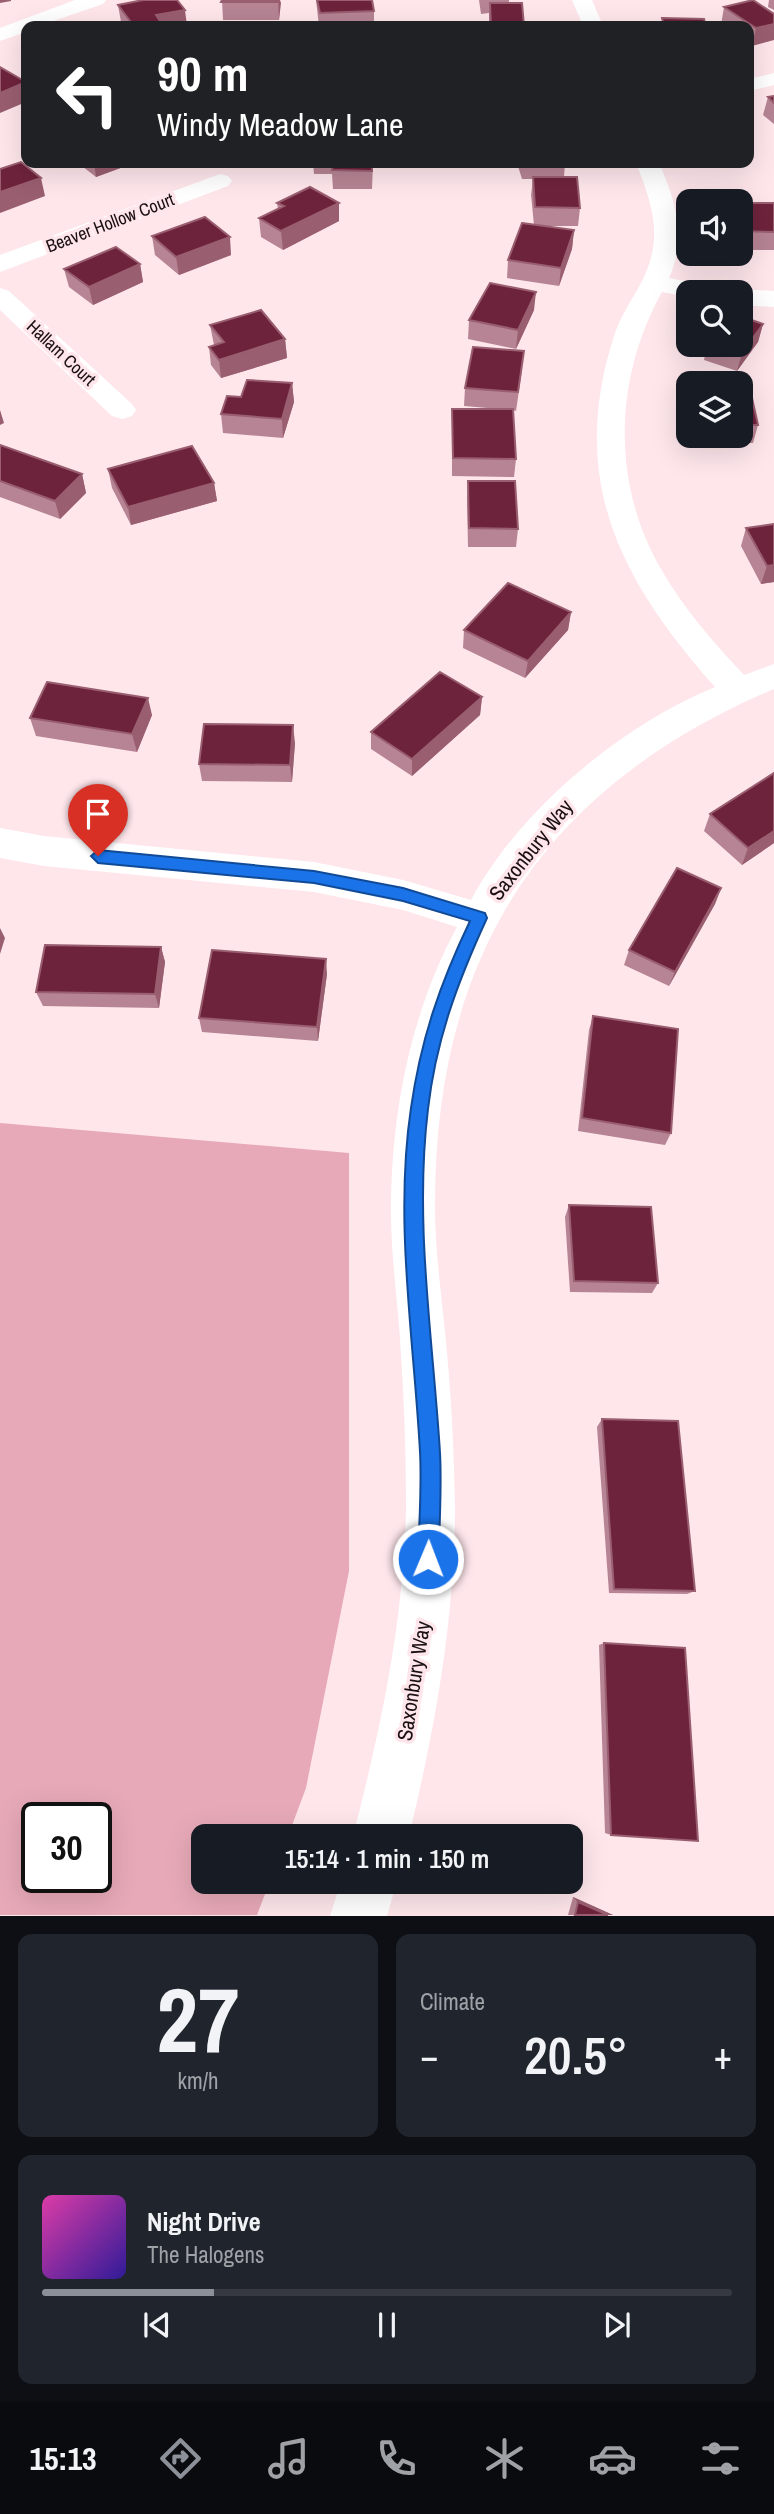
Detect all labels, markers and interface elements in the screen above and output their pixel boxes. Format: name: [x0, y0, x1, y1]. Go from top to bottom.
text: 90 m: [157, 40, 249, 106]
icon: left: [42, 49, 133, 140]
text: Windy Meadow Lane: [157, 103, 404, 146]
street label: Beaver Hollow Court: [42, 187, 177, 258]
map controls: [676, 189, 753, 448]
button: sound: [676, 189, 753, 266]
button: search: [676, 280, 753, 357]
street label: Hallam Court: [21, 314, 101, 391]
button: layers: [676, 371, 753, 448]
pin: [68, 784, 128, 856]
street label: Saxonbury Way: [482, 793, 579, 906]
icon: arrive: [79, 795, 117, 833]
position arrow: [391, 1522, 465, 1596]
street label: Saxonbury Way: [390, 1619, 437, 1743]
speed limit sign: 30: [21, 1802, 112, 1893]
text: 15:14 · 1 min · 150 m: [285, 1841, 489, 1876]
text: 27: [157, 1958, 240, 2080]
text: Climate: [420, 1986, 485, 2017]
text: 20.5°: [524, 2020, 628, 2090]
text: −: [420, 2030, 438, 2081]
text: +: [714, 2030, 732, 2081]
text: km/h: [178, 2065, 218, 2096]
text: Night Drive: [147, 2204, 261, 2239]
text: The Halogens: [147, 2239, 264, 2270]
icon: previous: [138, 2306, 176, 2344]
icon: pause: [368, 2306, 406, 2344]
icon: next: [598, 2306, 636, 2344]
icon: directions: [156, 2434, 205, 2483]
icon: music: [264, 2434, 313, 2483]
icon: phone: [372, 2434, 421, 2483]
icon: climate: [480, 2434, 529, 2483]
icon: car: [588, 2434, 637, 2483]
icon: filters: [696, 2434, 745, 2483]
text: 15:13: [29, 2437, 97, 2480]

